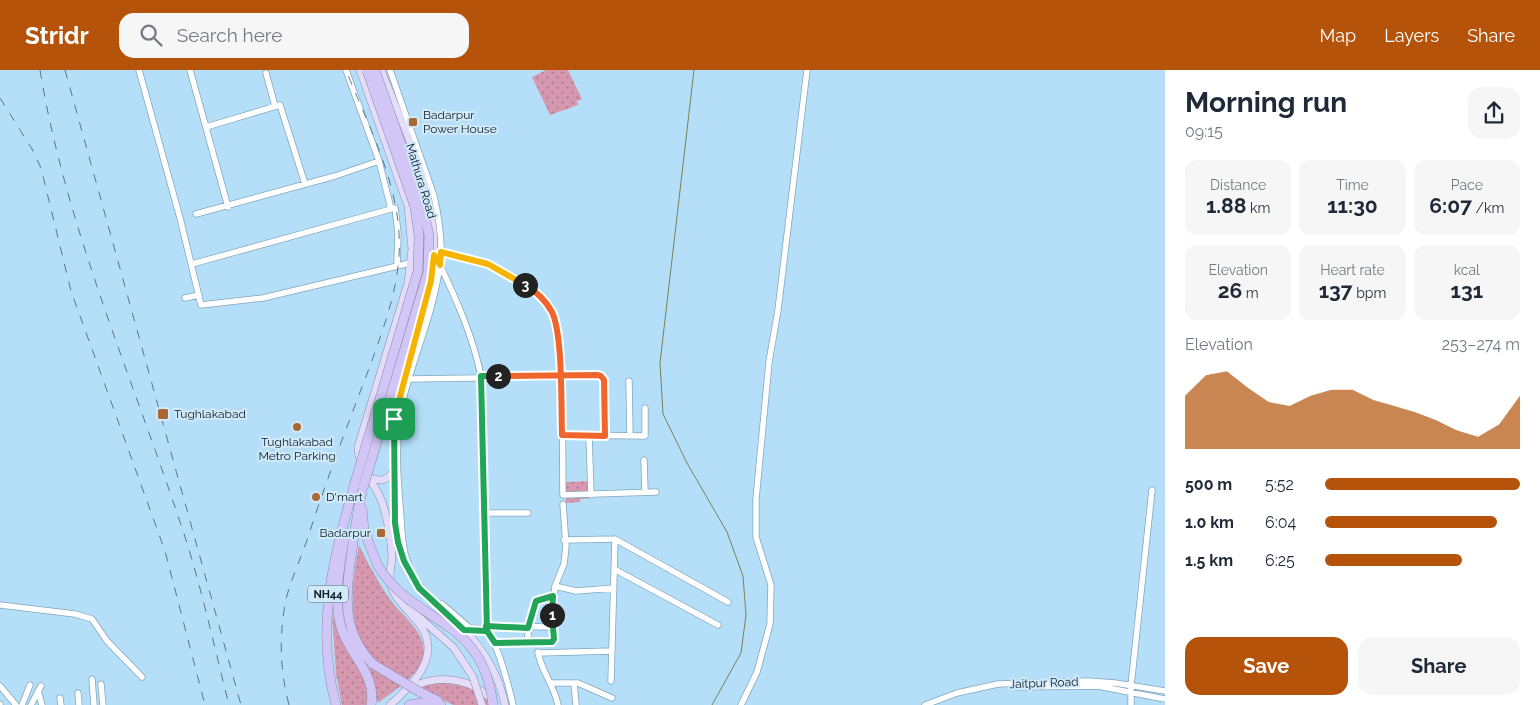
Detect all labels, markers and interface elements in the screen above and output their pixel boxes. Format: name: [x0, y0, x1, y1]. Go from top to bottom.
search box: [119, 13, 469, 58]
text: Stridr: [25, 21, 89, 50]
icon: search: [137, 21, 165, 49]
text: Search here: [177, 24, 282, 46]
text: Map: [1320, 25, 1356, 46]
text: Layers: [1384, 25, 1439, 46]
text: Share: [1467, 25, 1515, 46]
text: Morning run: [1185, 86, 1347, 119]
button: share: [1468, 87, 1520, 139]
place label: Badarpur Power House: [423, 108, 497, 136]
marker: Badarpur Power House: [407, 116, 419, 128]
text: 09:15: [1185, 122, 1223, 141]
street label: Mathura Road: [403, 142, 439, 220]
text: Distance: [1210, 177, 1266, 193]
text: Time: [1336, 177, 1369, 193]
text: Pace: [1451, 177, 1483, 193]
text: 1.88: [1206, 193, 1246, 218]
text: 11:30: [1327, 193, 1378, 218]
text: 6:07: [1429, 193, 1472, 218]
text: km: [1246, 200, 1270, 216]
text: /km: [1472, 200, 1504, 216]
text: Elevation: [1208, 262, 1268, 278]
text: Heart rate: [1320, 262, 1385, 278]
text: kcal: [1454, 262, 1480, 278]
pin: 3: [512, 272, 538, 298]
text: 3: [522, 277, 529, 293]
text: 26: [1218, 278, 1242, 303]
text: 137: [1319, 278, 1353, 303]
text: 131: [1451, 278, 1483, 303]
text: m: [1242, 285, 1259, 301]
text: bpm: [1353, 285, 1386, 301]
text: Elevation: [1185, 335, 1253, 354]
text: 253–274 m: [1442, 335, 1520, 354]
pin: 2: [486, 364, 510, 388]
text: 2: [495, 368, 502, 384]
pin: [373, 398, 415, 440]
icon: arrive: [380, 405, 408, 433]
marker: Tughlakabad: [156, 407, 170, 421]
place label: Tughlakabad: [174, 407, 246, 421]
marker: Tughlakabad Metro Parking: [291, 421, 303, 433]
place label: Tughlakabad Metro Parking: [258, 435, 336, 463]
text: 500 m: [1185, 475, 1232, 494]
text: 5:52: [1265, 475, 1294, 494]
place label: D'mart: [326, 490, 363, 504]
marker: D'mart: [310, 491, 322, 503]
text: 1.0 km: [1185, 513, 1234, 532]
text: 6:04: [1265, 513, 1296, 532]
place label: Badarpur: [320, 526, 372, 540]
marker: Badarpur: [375, 527, 387, 539]
text: 1.5 km: [1185, 551, 1233, 570]
text: 6:25: [1265, 551, 1295, 570]
road number: NH44: [308, 586, 348, 602]
pin: 1: [540, 602, 564, 628]
text: 1: [549, 607, 556, 623]
button: Save: [1185, 637, 1348, 695]
button: Share: [1358, 637, 1520, 695]
street label: Jaitpur Road: [1009, 675, 1079, 691]

